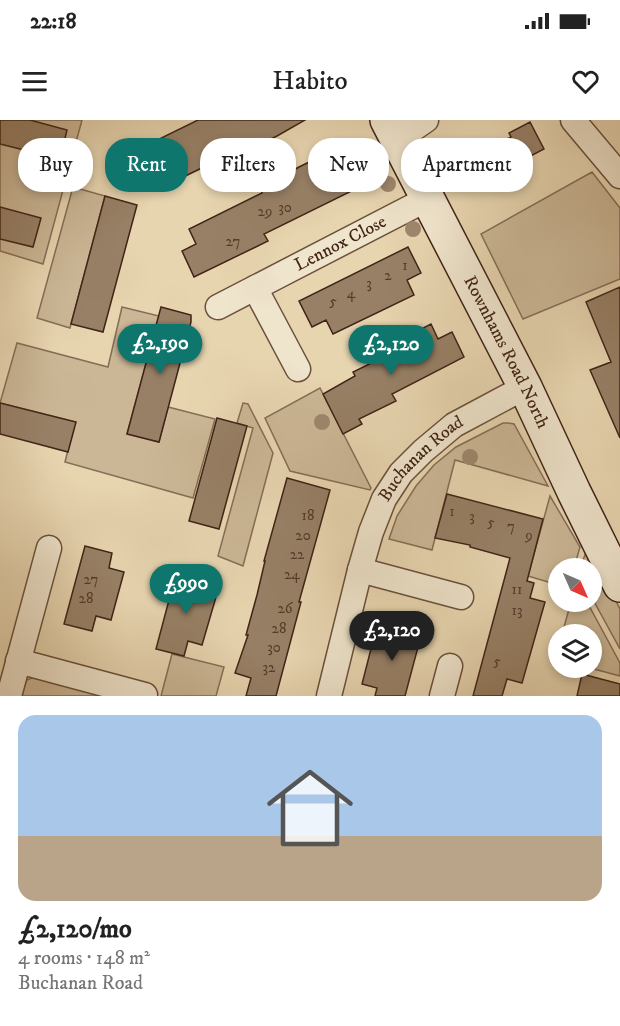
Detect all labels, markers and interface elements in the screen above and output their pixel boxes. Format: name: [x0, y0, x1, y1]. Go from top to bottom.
text: 22:18: [30, 8, 76, 35]
text: Habito: [272, 64, 348, 98]
icon: menu: [18, 65, 51, 98]
icon: heart: [569, 65, 602, 98]
chip: Buy: [18, 138, 93, 192]
chip: Rent: [105, 138, 188, 192]
chip: Filters: [200, 138, 296, 192]
chip: New: [308, 138, 389, 192]
chip: Apartment: [401, 138, 533, 192]
house number: 30: [278, 198, 292, 217]
house number: 29: [258, 202, 272, 221]
street label: Lennox Close: [291, 211, 390, 276]
house number: 27: [226, 232, 241, 251]
house number: 1: [402, 256, 408, 275]
house number: 2: [384, 266, 392, 285]
street label: Rownhams Road North: [458, 272, 554, 433]
house number: 3: [366, 274, 372, 293]
house number: 4: [347, 284, 356, 303]
house number: 5: [329, 292, 337, 311]
pin: £2,190: [111, 324, 209, 375]
pin: £2,120: [342, 325, 440, 376]
text: £2,190: [131, 331, 189, 356]
text: £2,120: [362, 332, 420, 357]
street label: Buchanan Road: [374, 411, 467, 506]
house number: 1: [449, 502, 455, 521]
house number: 18: [301, 506, 315, 525]
house number: 3: [469, 507, 475, 526]
house number: 5: [487, 513, 495, 532]
house number: 7: [507, 517, 515, 536]
house number: 20: [295, 526, 311, 545]
house number: 9: [524, 526, 533, 545]
house number: 22: [290, 545, 305, 564]
north arrow: [548, 558, 602, 612]
map controls: [548, 558, 602, 678]
pin: £990: [150, 564, 222, 615]
house number: 24: [284, 565, 300, 584]
house number: 27: [84, 570, 99, 589]
text: £990: [164, 571, 208, 596]
house number: 11: [511, 580, 523, 599]
house number: 28: [79, 589, 93, 608]
house number: 26: [277, 599, 294, 618]
house number: 13: [511, 601, 523, 620]
pin: £2,120: [343, 611, 441, 662]
text: £2,120: [363, 618, 421, 643]
house number: 28: [272, 619, 286, 638]
button: layers: [548, 624, 602, 678]
house number: 30: [267, 638, 281, 657]
house number: 5: [493, 652, 501, 671]
house number: 32: [263, 658, 276, 677]
icon: home: [256, 754, 364, 862]
text: £2,120/mo: [18, 913, 132, 946]
text: 4 rooms · 148 m²: [18, 946, 150, 971]
text: Buchanan Road: [18, 971, 143, 996]

